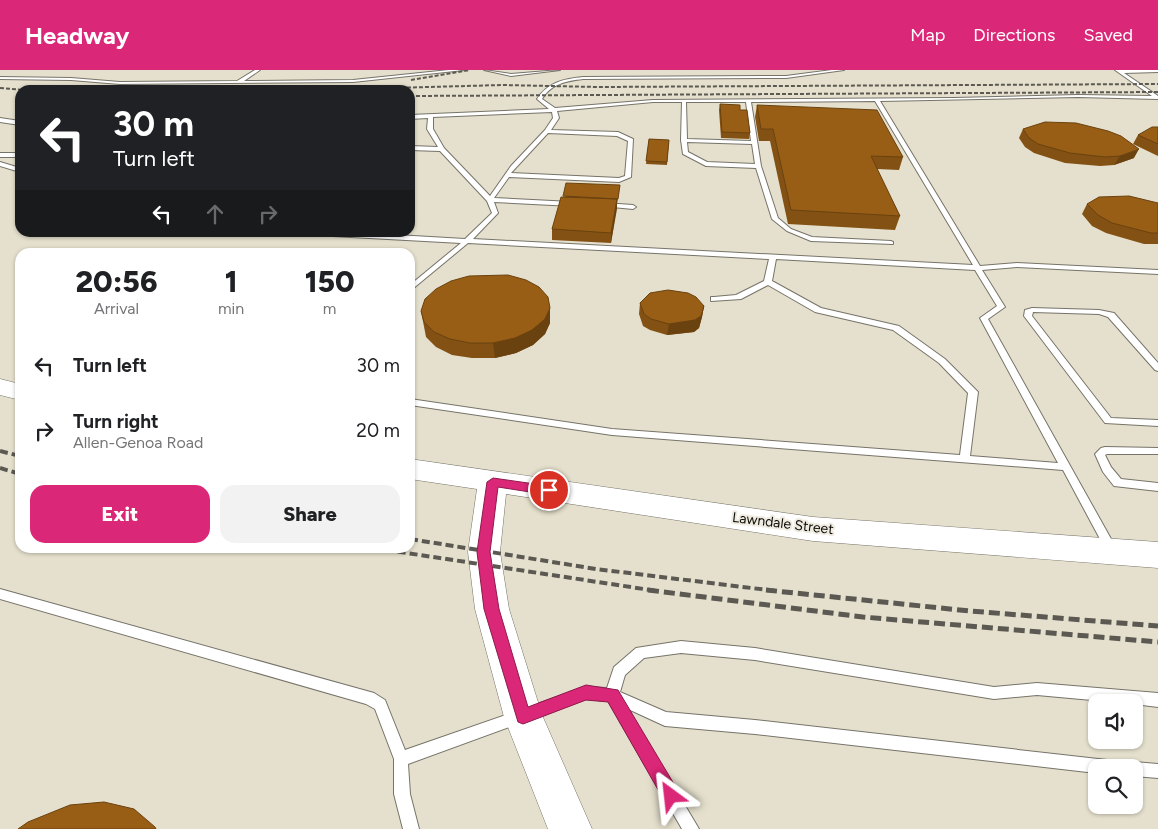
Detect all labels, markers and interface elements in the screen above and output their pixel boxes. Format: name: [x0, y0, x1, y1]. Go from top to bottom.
text: Headway: [25, 21, 129, 50]
text: Map: [910, 24, 945, 46]
text: Directions: [973, 24, 1055, 46]
text: Saved: [1083, 24, 1133, 46]
text: 30 m: [113, 103, 194, 145]
icon: left: [30, 105, 95, 170]
text: Turn left: [113, 145, 195, 172]
icon: left: [148, 200, 176, 228]
icon: ahead: [201, 200, 229, 228]
icon: right: [254, 200, 282, 228]
text: 20:56: [75, 263, 157, 300]
text: 1: [225, 263, 237, 300]
text: 150: [305, 263, 355, 300]
text: Arrival: [94, 299, 139, 318]
text: min: [218, 299, 244, 318]
text: m: [323, 299, 336, 318]
icon: left: [30, 352, 58, 380]
text: Turn left: [73, 354, 147, 377]
text: 30 m: [357, 354, 400, 377]
text: Turn right: [73, 410, 159, 433]
icon: right: [30, 417, 58, 445]
text: 20 m: [356, 419, 400, 442]
text: Allen-Genoa Road: [73, 433, 203, 452]
pin: [528, 469, 570, 511]
icon: arrive: [535, 476, 563, 504]
button: Exit: [30, 485, 210, 543]
button: Share: [220, 485, 400, 543]
street label: Lawndale Street: [731, 509, 835, 538]
map controls: [1088, 694, 1143, 814]
button: sound: [1088, 694, 1143, 749]
button: search: [1088, 759, 1143, 814]
position arrow: [644, 769, 696, 821]

